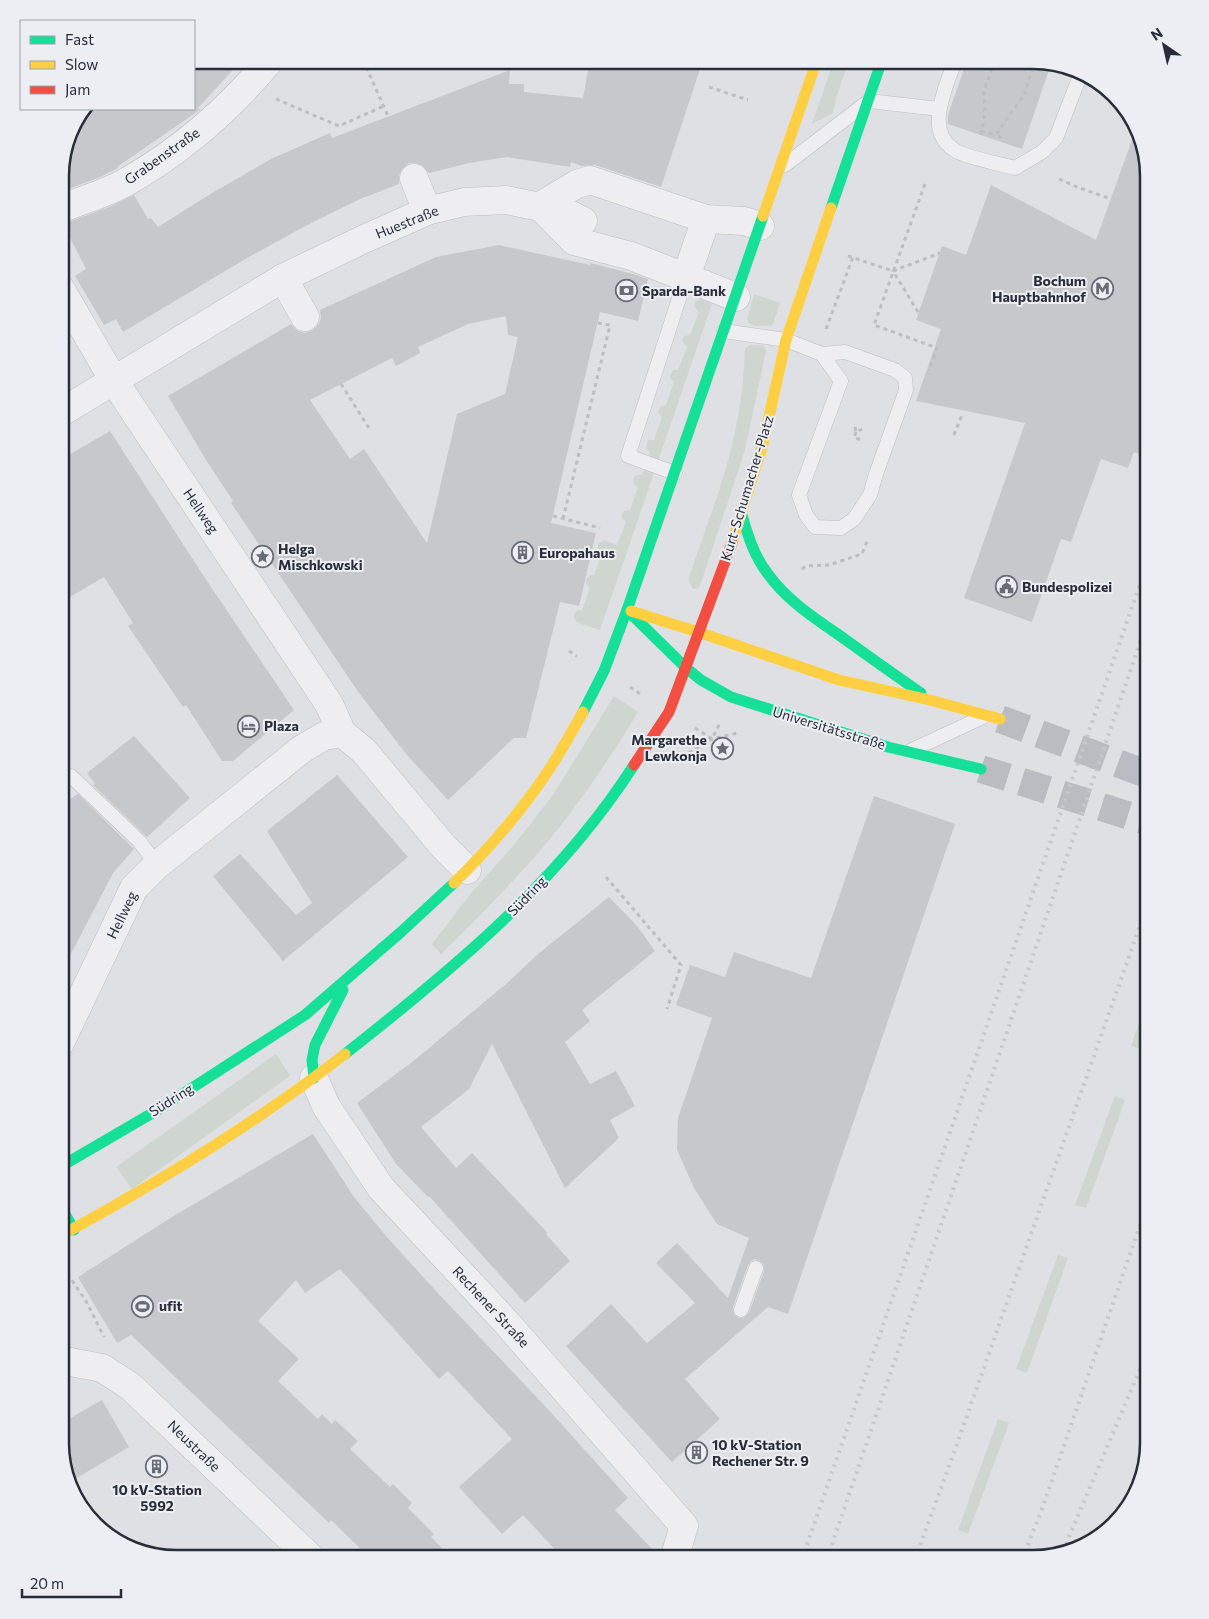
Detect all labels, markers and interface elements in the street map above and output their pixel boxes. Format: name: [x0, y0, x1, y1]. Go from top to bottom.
legend: [20, 20, 195, 110]
north arrow: [1139, 20, 1189, 70]
text: N: [1147, 24, 1166, 44]
text: Fast: [65, 30, 94, 48]
text: Slow: [65, 55, 98, 73]
text: Jam: [65, 80, 90, 98]
street label: Grabenstraße: [121, 124, 202, 188]
street label: Huestraße: [373, 201, 441, 242]
place label: Bochum Hauptbahnhof: [992, 272, 1086, 305]
metro station icon: Bochum Hauptbahnhof: [1090, 277, 1114, 301]
bank icon: Sparda-Bank: [614, 279, 638, 303]
place label: Sparda-Bank: [642, 282, 726, 299]
street label: Kurt-Schumacher-Platz: [716, 413, 777, 563]
street label: Hellweg: [180, 485, 223, 537]
place label: Helga Mischkowski: [278, 540, 363, 573]
building icon: Europahaus: [511, 541, 535, 565]
place label: Europahaus: [539, 544, 615, 561]
place icon: Helga Mischkowski: [250, 545, 274, 569]
public building icon: Bundespolizei: [994, 575, 1018, 599]
place label: Bundespolizei: [1022, 578, 1112, 595]
street label: Universitätsstraße: [771, 702, 888, 753]
hotel icon: Plaza: [236, 714, 260, 738]
place label: Plaza: [264, 717, 299, 734]
place label: Margarethe Lewkonja: [631, 731, 707, 764]
place icon: Margarethe Lewkonja: [711, 736, 735, 760]
street label: Südring: [504, 872, 550, 919]
street label: Hellweg: [103, 888, 141, 941]
street label: Südring: [145, 1079, 196, 1120]
street label: Rechener Straße: [449, 1263, 533, 1351]
sports icon: ufit: [131, 1294, 155, 1318]
place label: ufit: [159, 1297, 183, 1314]
street label: Neustraße: [165, 1416, 224, 1475]
place label: 10 kV-Station Rechener Str. 9: [712, 1436, 809, 1469]
building icon: 10 kV-Station Rechener Str. 9: [684, 1441, 708, 1465]
building icon: 10 kV-Station 5992: [145, 1455, 169, 1479]
place label: 10 kV-Station 5992: [112, 1481, 202, 1514]
scale bar: [22, 1566, 121, 1598]
text: 20 m: [30, 1574, 64, 1592]

